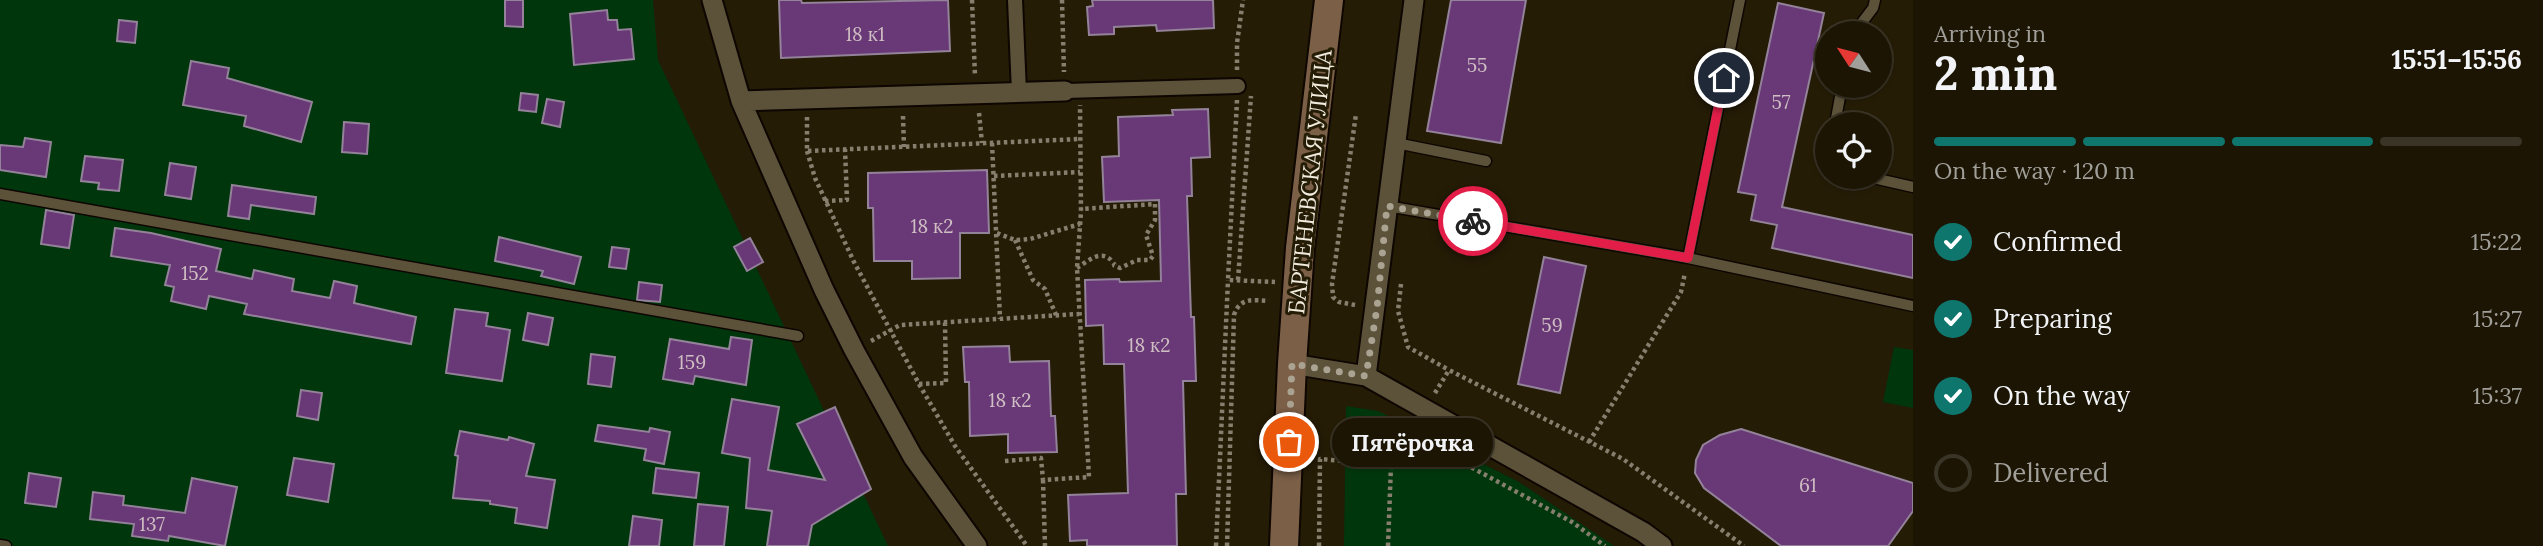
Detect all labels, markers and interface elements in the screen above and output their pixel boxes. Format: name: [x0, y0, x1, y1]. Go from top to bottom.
text: Arriving in: [1934, 19, 2046, 48]
north arrow: [1815, 21, 1892, 98]
map controls: [1815, 21, 1892, 189]
house number: 18 к1: [845, 22, 885, 46]
text: 15:51–15:56: [2392, 43, 2522, 76]
text: 2 min: [1934, 44, 2057, 103]
street label: БАРТЕНЕВСКАЯ УЛИЦА: [1281, 48, 1338, 316]
pin: [1694, 48, 1754, 108]
house number: 55: [1467, 53, 1487, 77]
icon: home: [1705, 59, 1743, 97]
house number: 57: [1771, 90, 1791, 114]
button: locate: [1815, 112, 1892, 189]
text: On the way · 120 m: [1934, 156, 2135, 185]
courier: [1438, 186, 1508, 256]
icon: bike: [1454, 202, 1492, 240]
house number: 18 к2: [911, 214, 954, 238]
icon: check: [1934, 223, 1972, 261]
text: Confirmed: [1993, 225, 2122, 258]
text: 15:22: [2471, 227, 2522, 256]
house number: 152: [181, 261, 209, 285]
icon: check: [1934, 300, 1972, 338]
text: Preparing: [1993, 302, 2112, 335]
text: 15:27: [2472, 304, 2522, 333]
house number: 59: [1541, 313, 1563, 337]
house number: 18 к2: [1128, 333, 1171, 357]
house number: 159: [678, 350, 706, 374]
icon: check: [1934, 377, 1972, 415]
text: On the way: [1993, 379, 2130, 412]
text: 15:37: [2472, 381, 2522, 410]
house number: 18 к2: [989, 388, 1032, 412]
pin: [1259, 412, 1319, 472]
callout: Пятёрочка: [1331, 418, 1492, 466]
icon: bag: [1270, 423, 1308, 461]
text: Пятёрочка: [1351, 428, 1474, 457]
text: Delivered: [1993, 456, 2109, 489]
house number: 61: [1799, 473, 1817, 497]
house number: 137: [139, 512, 165, 536]

